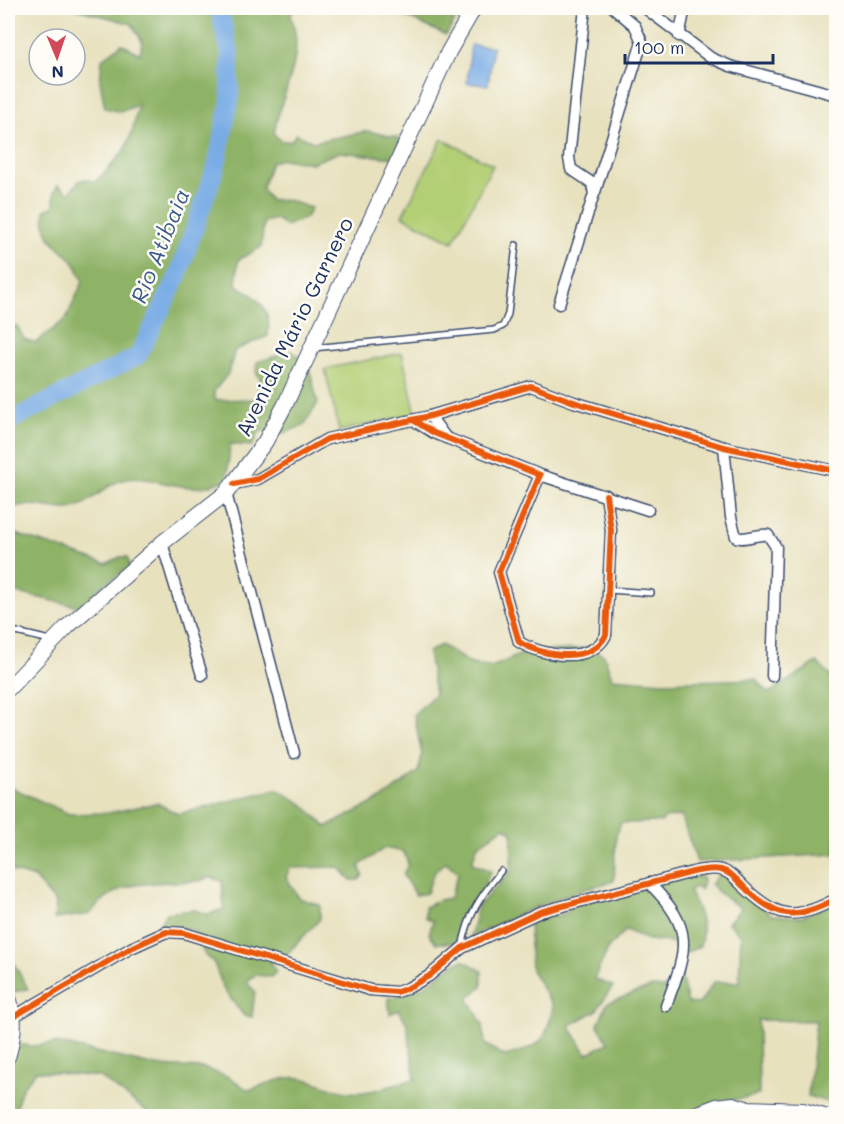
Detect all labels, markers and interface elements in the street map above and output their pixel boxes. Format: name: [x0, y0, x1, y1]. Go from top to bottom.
north arrow: [27, 27, 87, 87]
scale bar: [625, 27, 774, 65]
text: 100 m: [634, 35, 684, 59]
text: N: [51, 62, 64, 83]
water label: Rio Atibaia: [123, 184, 196, 307]
street label: Avenida Mário Garnero: [229, 212, 358, 440]

